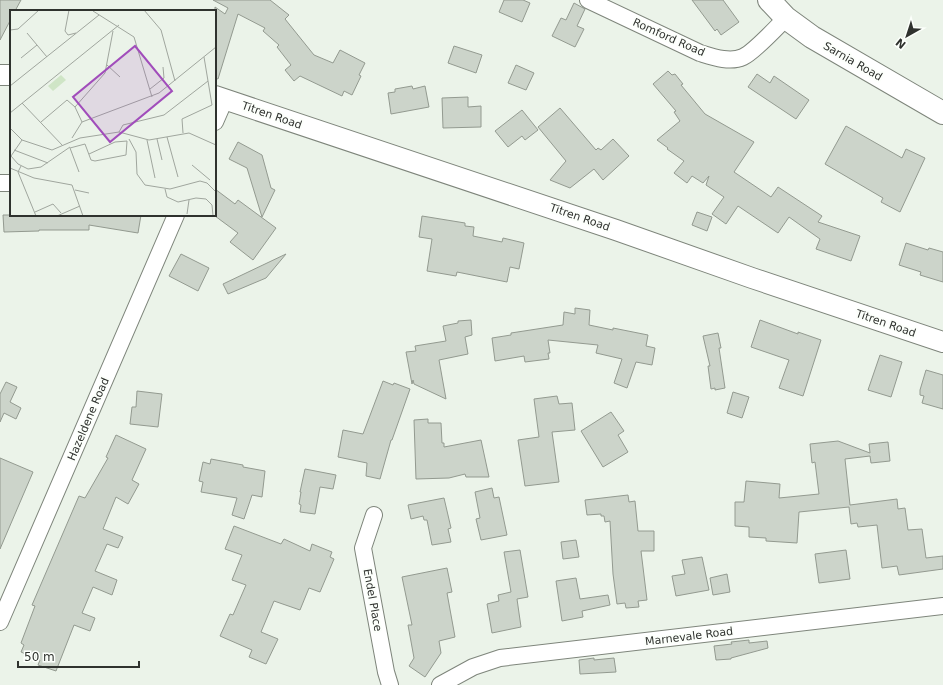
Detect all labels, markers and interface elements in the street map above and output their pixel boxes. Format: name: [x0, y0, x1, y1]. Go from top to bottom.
inset map: [10, 10, 216, 216]
street label: Romford Road: [631, 16, 707, 59]
north arrow: [887, 16, 927, 56]
text: N: [893, 35, 909, 51]
street label: Sarnia Road: [821, 39, 885, 84]
street label: Titren Road: [239, 99, 304, 132]
street label: Titren Road: [547, 201, 612, 234]
street label: Titren Road: [853, 307, 918, 340]
street label: Hazeldene Road: [65, 376, 112, 463]
street label: Endel Place: [361, 568, 384, 633]
street label: Marnevale Road: [644, 625, 734, 648]
scale bar: [18, 643, 139, 669]
text: 50 m: [24, 650, 55, 664]

